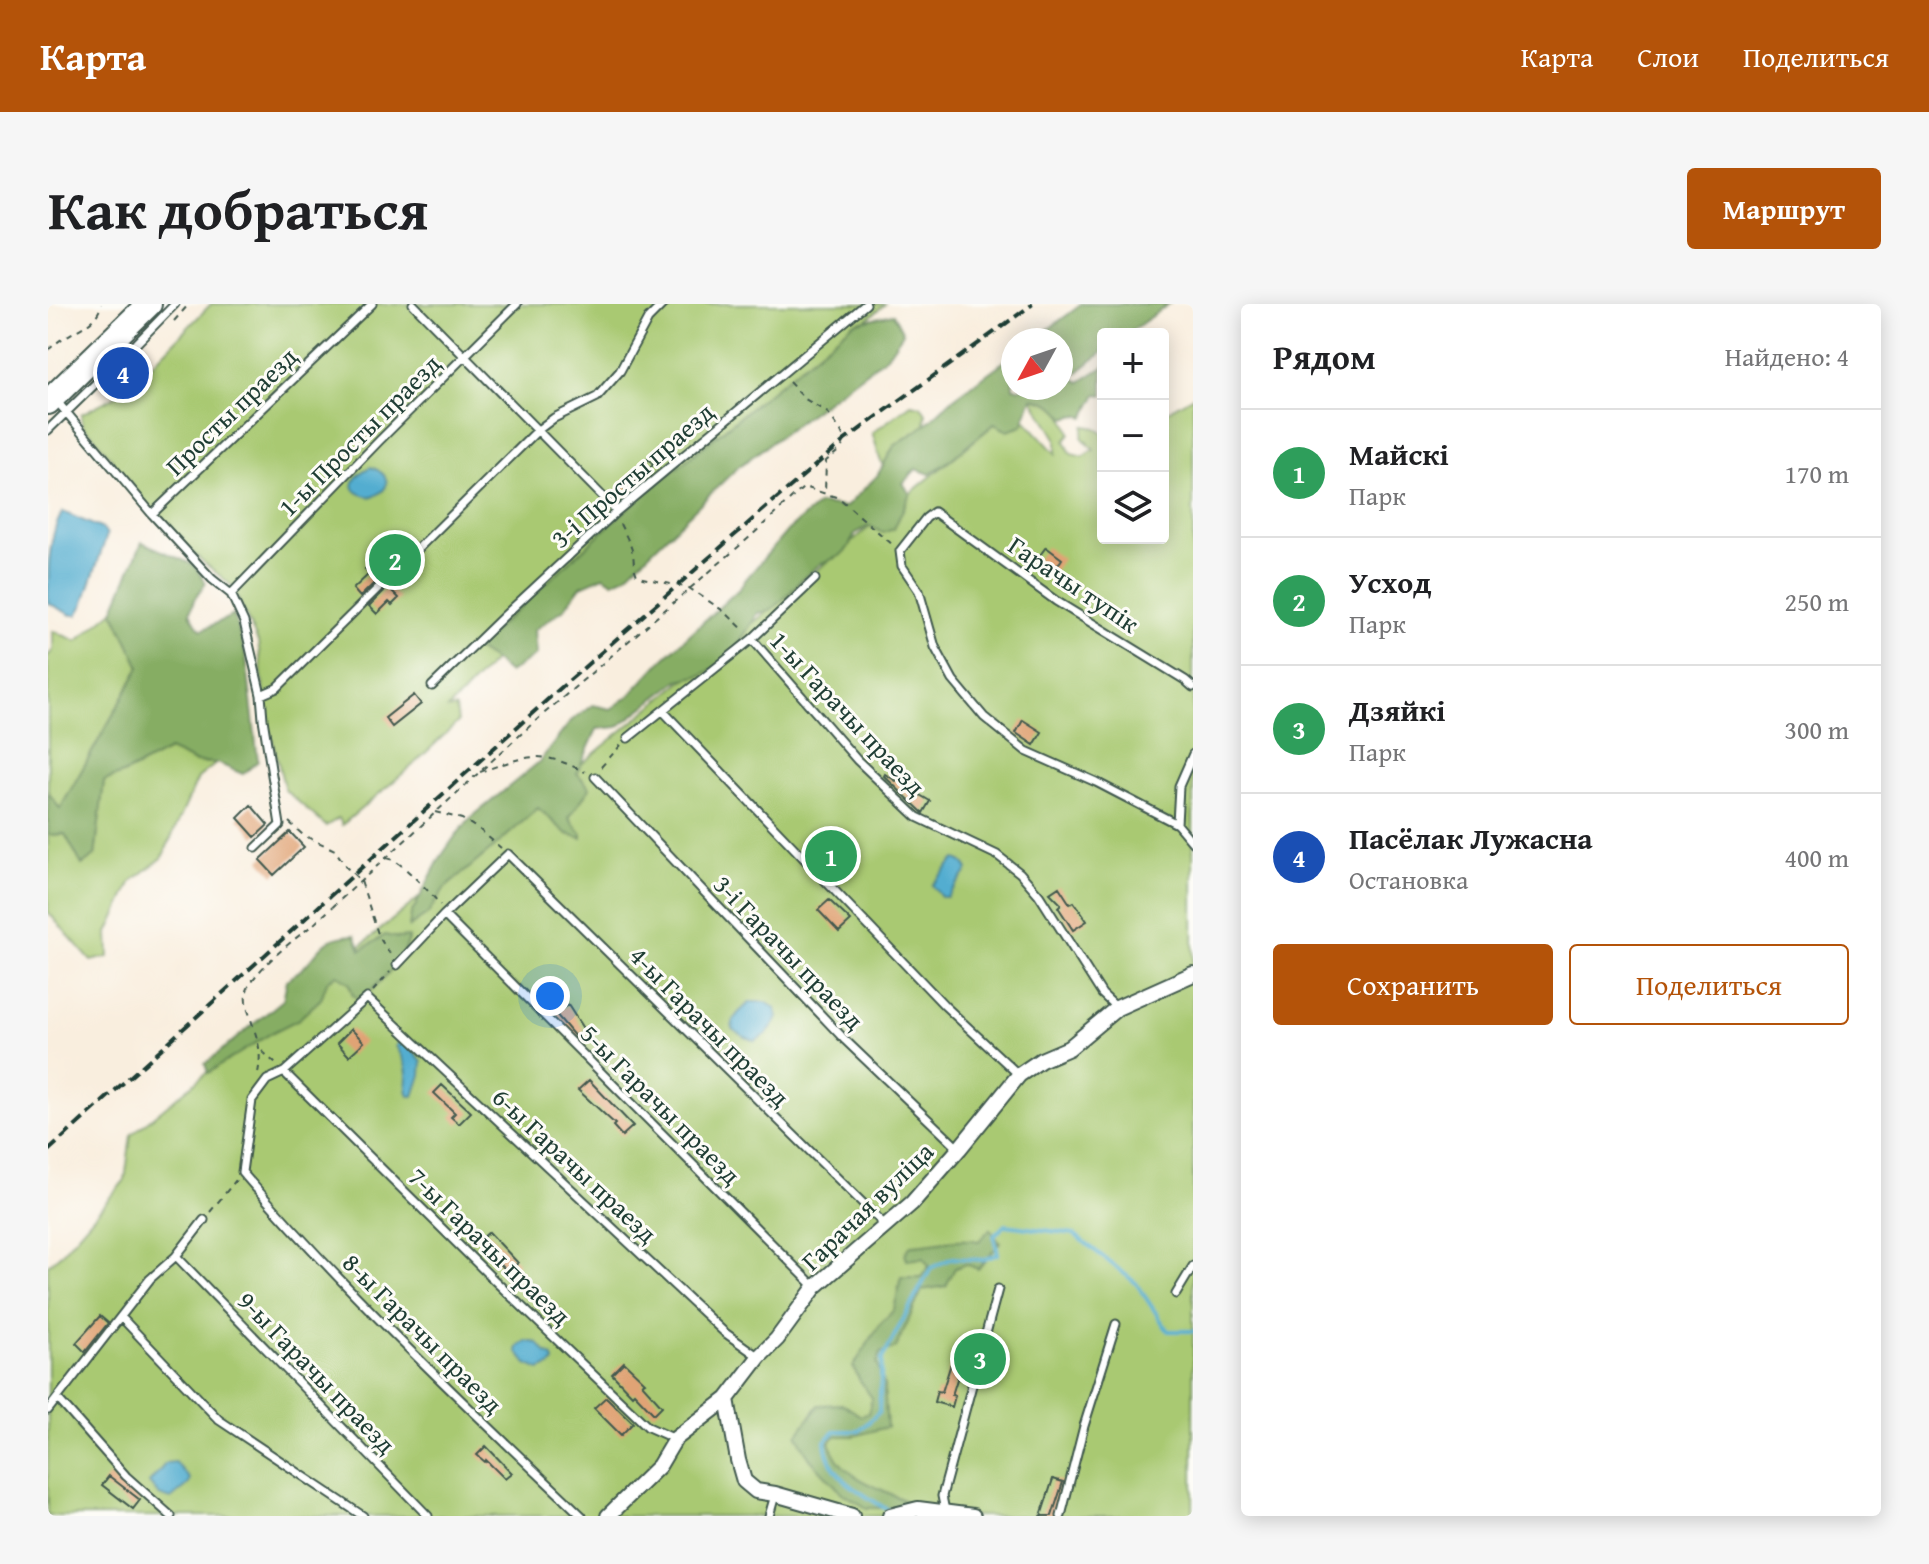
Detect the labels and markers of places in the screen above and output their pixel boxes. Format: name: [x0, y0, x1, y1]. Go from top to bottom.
pin: 4: [97, 343, 149, 403]
pin: 2: [369, 530, 421, 590]
pin: 1: [805, 826, 857, 886]
pin: 3: [954, 1329, 1006, 1389]

